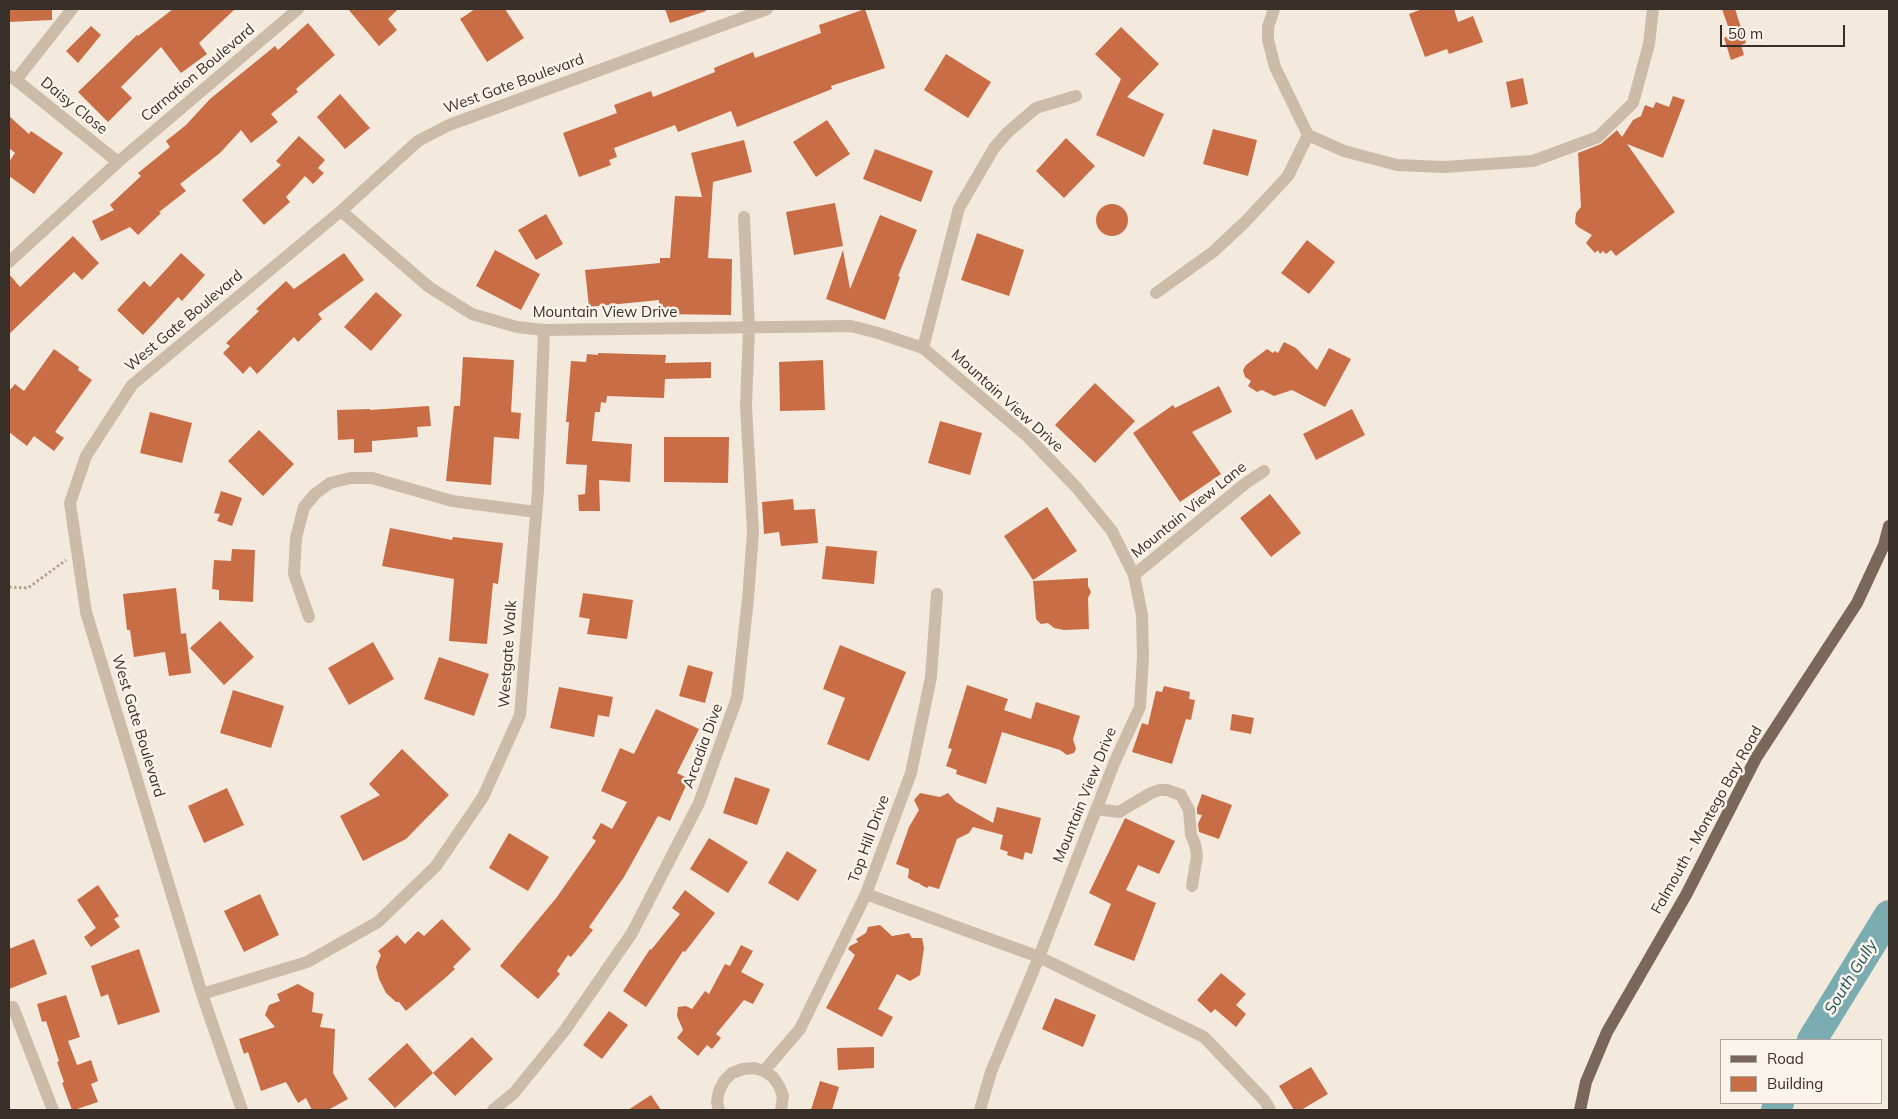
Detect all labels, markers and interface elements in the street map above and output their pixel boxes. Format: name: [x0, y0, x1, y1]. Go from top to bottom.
scale bar: [1723, 15, 1848, 47]
street label: Carnation Boulevard: [138, 20, 258, 126]
text: 50 m: [1728, 24, 1763, 43]
street label: West Gate Boulevard: [441, 50, 587, 118]
street label: Daisy Close: [37, 74, 111, 138]
street label: West Gate Boulevard: [122, 267, 246, 375]
street label: Mountain View Drive: [533, 303, 677, 321]
street label: Mountain View Drive: [947, 346, 1067, 456]
street label: Mountain View Lane: [1128, 458, 1250, 562]
street label: Westgate Walk: [495, 600, 521, 708]
street label: West Gate Boulevard: [108, 653, 168, 799]
street label: Arcadia Dive: [679, 701, 727, 791]
street label: Falmouth - Montego Bay Road: [1648, 723, 1766, 917]
street label: Mountain View Drive: [1050, 725, 1120, 865]
street label: Top Hill Drive: [845, 793, 893, 885]
water label: South Gully: [1820, 936, 1882, 1018]
legend: [1720, 1039, 1883, 1104]
text: Road: [1767, 1049, 1804, 1068]
text: Building: [1767, 1074, 1823, 1093]

